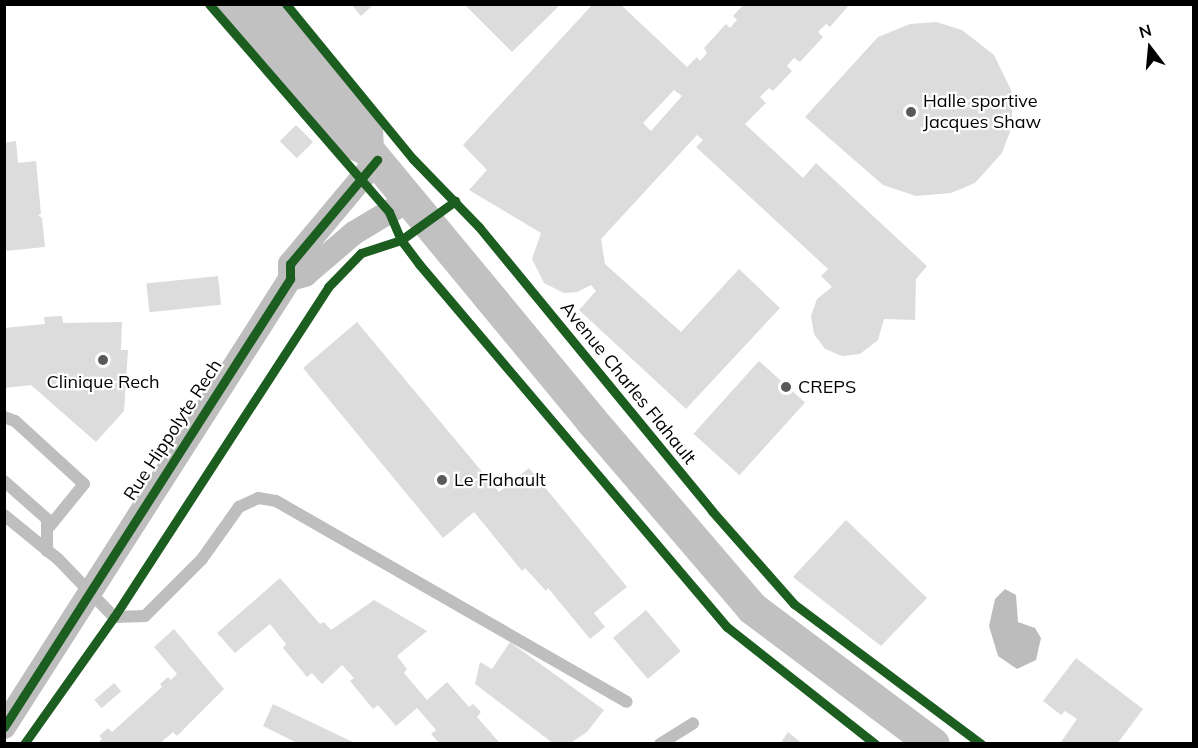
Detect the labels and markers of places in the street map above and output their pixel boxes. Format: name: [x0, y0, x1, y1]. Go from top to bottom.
place label: Halle sportive Jacques Shaw: [923, 91, 1041, 134]
marker: Halle sportive Jacques Shaw: [904, 105, 918, 119]
marker: Clinique Rech: [94, 351, 112, 369]
place label: Clinique Rech: [47, 371, 159, 393]
place label: CREPS: [798, 376, 856, 398]
marker: CREPS: [779, 380, 793, 394]
place label: Le Flahault: [454, 469, 546, 491]
marker: Le Flahault: [435, 473, 449, 487]

